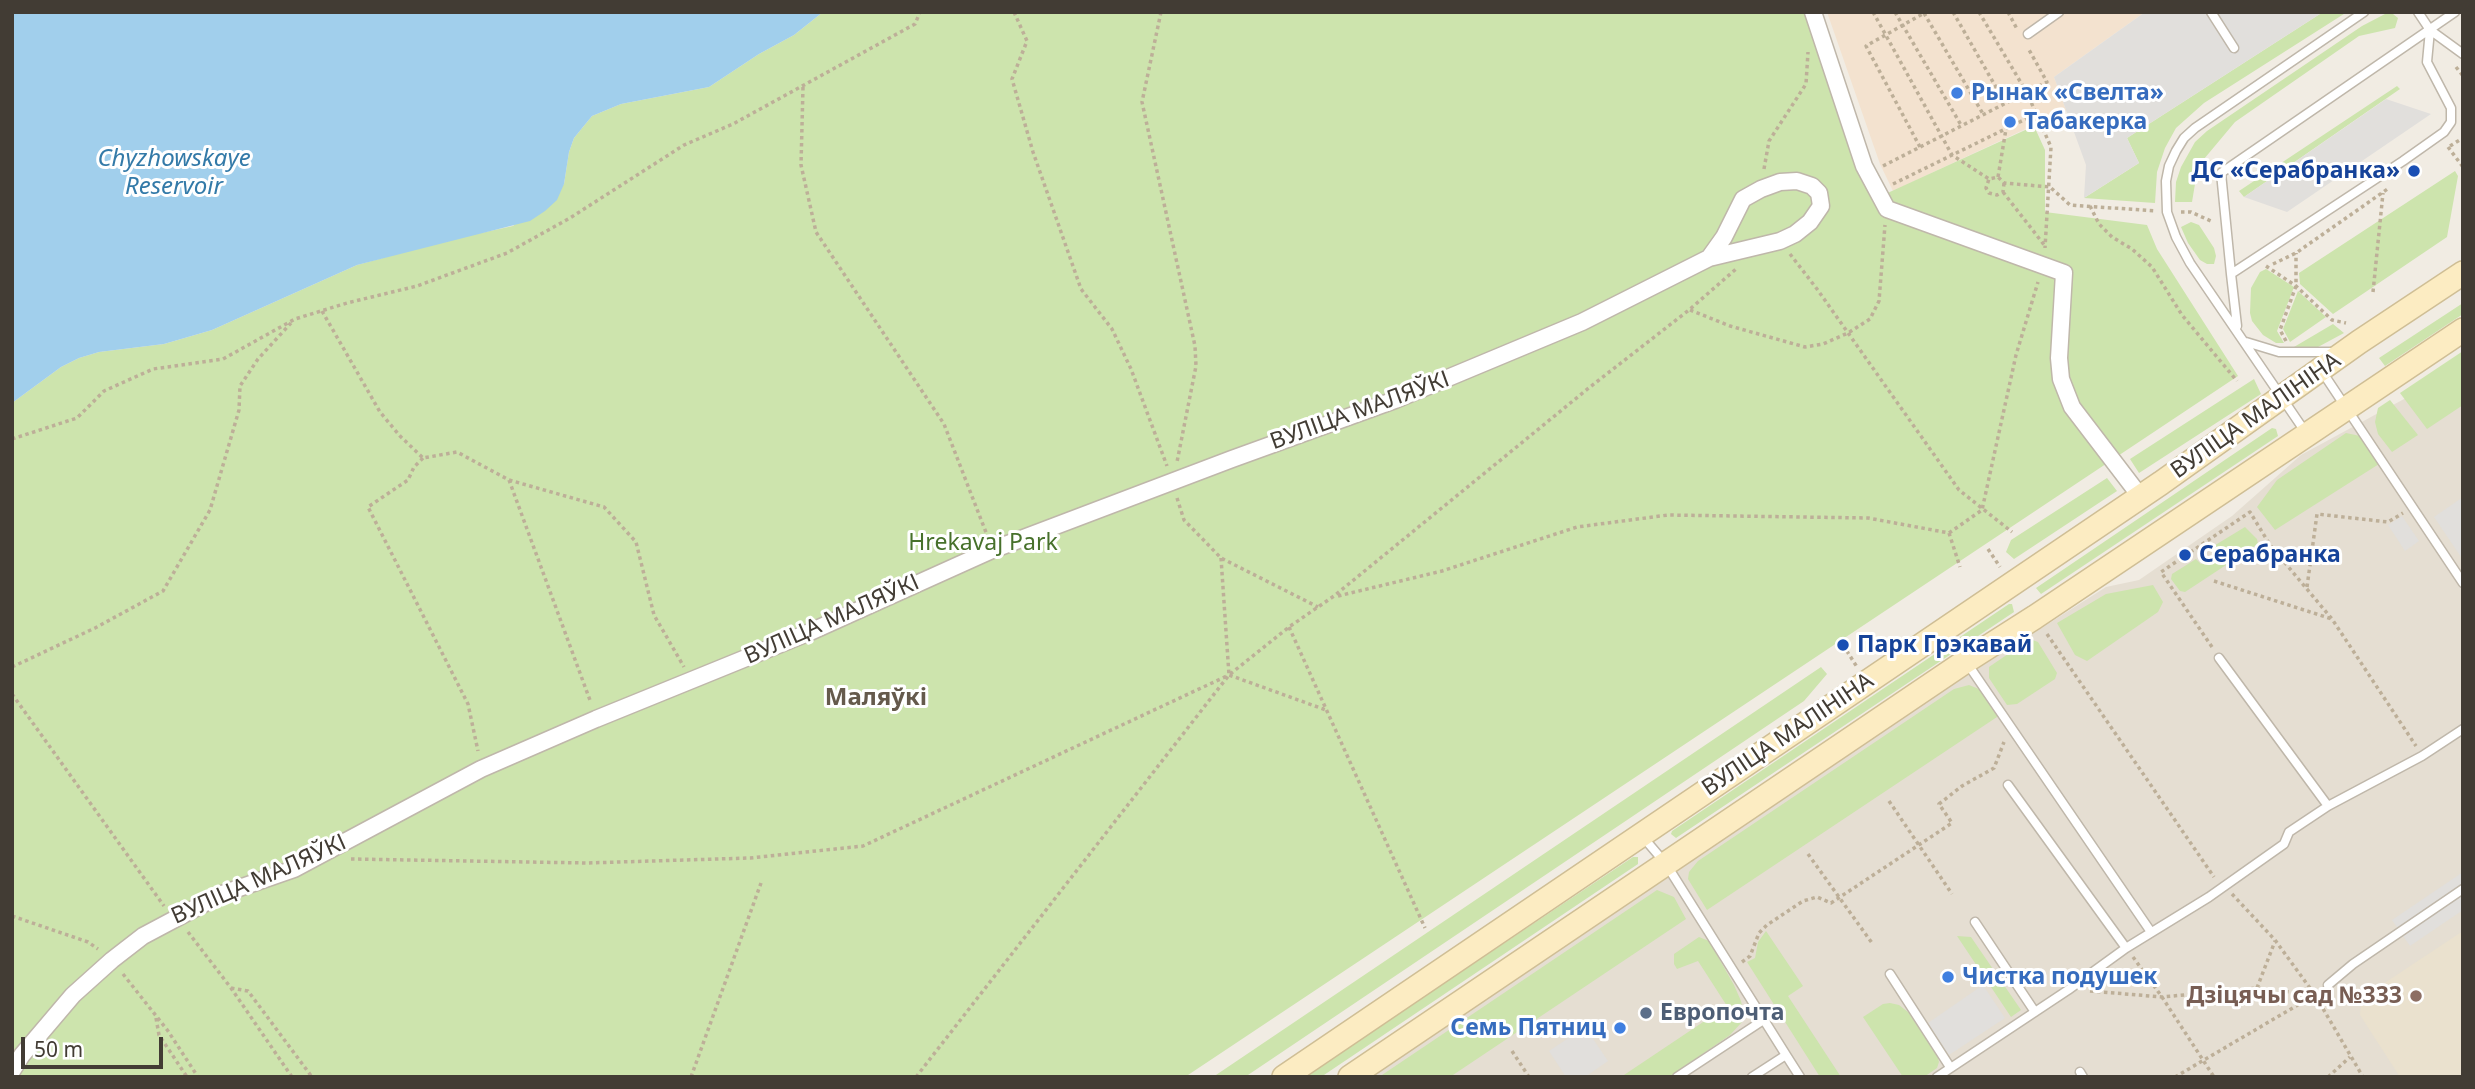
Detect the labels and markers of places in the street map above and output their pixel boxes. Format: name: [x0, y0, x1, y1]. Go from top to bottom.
place label: Рынак «Свелта»: [1971, 79, 2164, 107]
marker: Рынак «Свелта»: [1949, 85, 1965, 101]
place label: Табакерка: [2024, 108, 2147, 136]
marker: Табакерка: [2002, 114, 2018, 130]
place label: ДС «Серабранка»: [2191, 157, 2400, 185]
marker: ДС «Серабранка»: [2406, 163, 2422, 179]
place label: Серабранка: [2199, 541, 2341, 569]
marker: Серабранка: [2177, 547, 2193, 563]
place label: Парк Грэкавай: [1857, 631, 2032, 659]
marker: Парк Грэкавай: [1835, 637, 1851, 653]
place label: Чистка подушек: [1962, 963, 2157, 991]
marker: Чистка подушек: [1940, 969, 1956, 985]
place label: Дзіцячы сад №333: [2187, 982, 2402, 1010]
marker: Дзіцячы сад №333: [2408, 988, 2424, 1004]
place label: Европочта: [1660, 999, 1784, 1027]
marker: Европочта: [1638, 1005, 1654, 1021]
place label: Семь Пятниц: [1450, 1014, 1606, 1042]
marker: Семь Пятниц: [1612, 1020, 1628, 1036]

